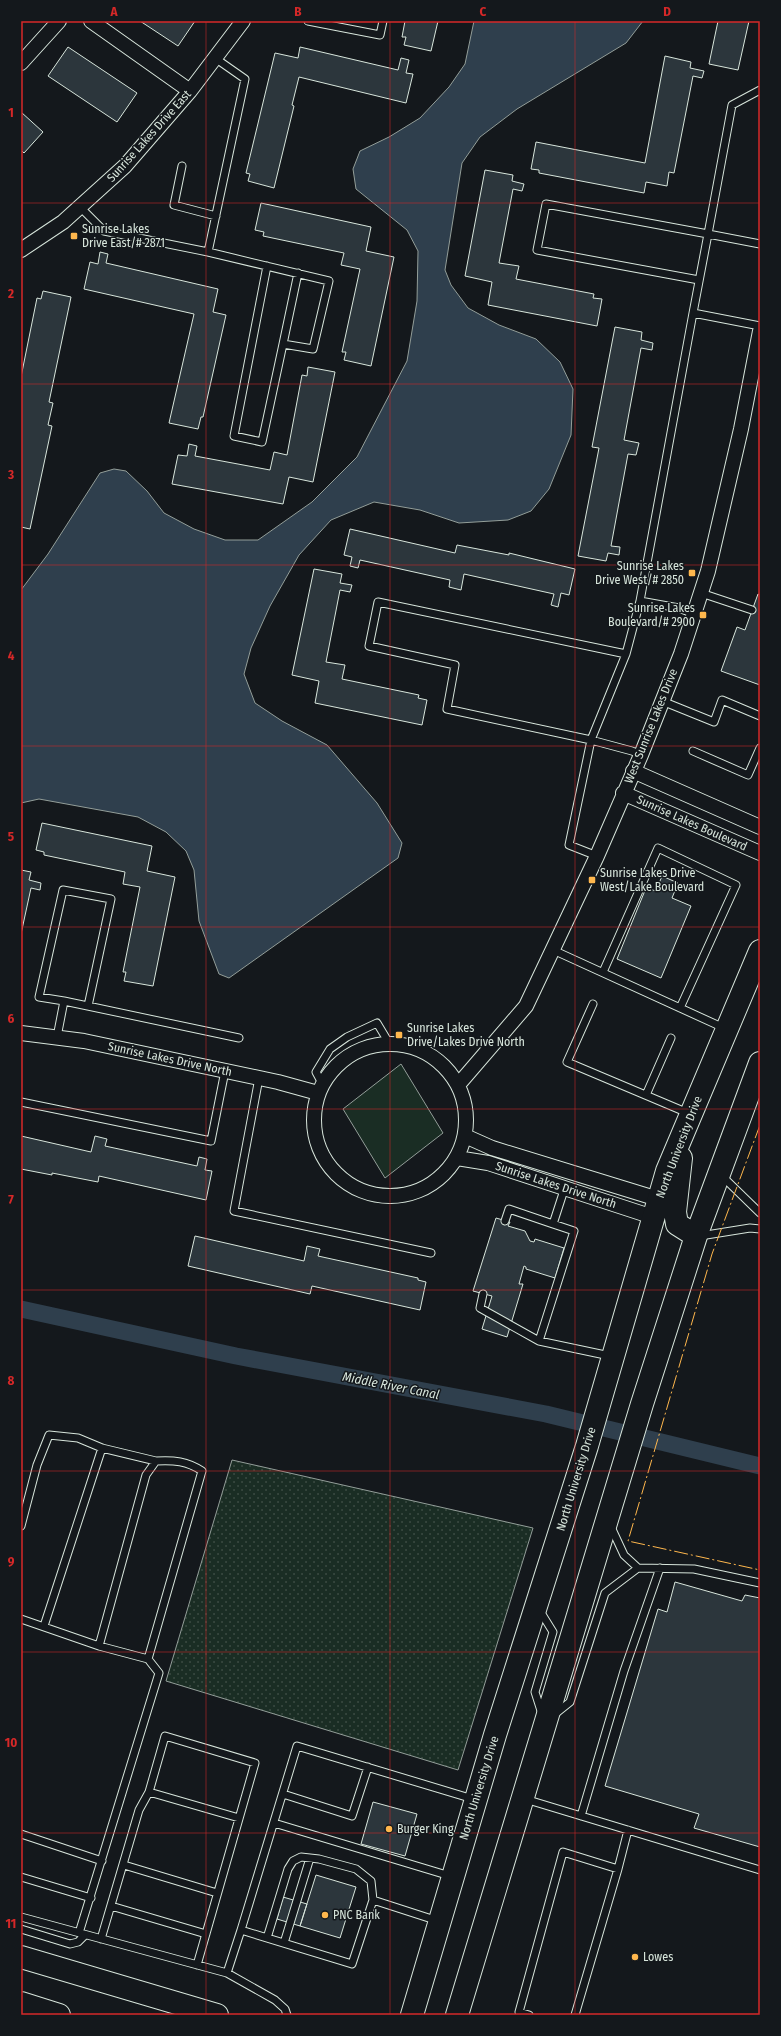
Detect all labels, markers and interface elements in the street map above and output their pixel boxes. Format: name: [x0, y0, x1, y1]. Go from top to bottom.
text: A: [109, 4, 118, 19]
text: B: [294, 4, 302, 19]
text: C: [480, 4, 487, 19]
text: D: [663, 4, 671, 19]
street label: Sunrise Lakes Drive East: [104, 87, 194, 185]
text: 1: [8, 105, 14, 120]
place label: Sunrise Lakes Drive East/# 2871: [82, 222, 165, 250]
marker: Sunrise Lakes Drive East/# 2871: [69, 231, 79, 241]
text: 2: [7, 286, 14, 301]
text: 3: [7, 467, 14, 482]
place label: Sunrise Lakes Drive West/# 2850: [595, 559, 684, 587]
marker: Sunrise Lakes Drive West/# 2850: [687, 568, 697, 578]
place label: Sunrise Lakes Boulevard/# 2900: [608, 601, 695, 629]
marker: Sunrise Lakes Boulevard/# 2900: [698, 610, 708, 620]
text: 4: [8, 648, 15, 663]
street label: West Sunrise Lakes Drive: [622, 667, 680, 785]
street label: Sunrise Lakes Boulevard: [635, 792, 749, 854]
text: 5: [8, 829, 14, 844]
place label: Sunrise Lakes Drive West/Lake Boulevard: [600, 866, 704, 894]
marker: Sunrise Lakes Drive West/Lake Boulevard: [587, 875, 597, 885]
text: 6: [8, 1011, 15, 1026]
place label: Sunrise Lakes Drive/Lakes Drive North: [407, 1021, 525, 1049]
marker: Sunrise Lakes Drive/Lakes Drive North: [394, 1030, 404, 1040]
street label: Sunrise Lakes Drive North: [107, 1039, 233, 1079]
street label: North University Drive: [653, 1094, 705, 1200]
street label: Sunrise Lakes Drive North: [494, 1159, 618, 1211]
text: 7: [8, 1192, 14, 1207]
water label: Middle River Canal: [341, 1369, 441, 1402]
text: 8: [8, 1373, 15, 1388]
street label: North University Drive: [554, 1425, 599, 1533]
text: 9: [8, 1554, 15, 1569]
street label: North University Drive: [457, 1734, 502, 1842]
text: 10: [5, 1735, 17, 1750]
place label: Burger King: [397, 1822, 454, 1836]
marker: Burger King: [384, 1824, 394, 1834]
place label: PNC Bank: [333, 1908, 380, 1922]
marker: PNC Bank: [320, 1910, 330, 1920]
text: 11: [6, 1916, 16, 1931]
place label: Lowes: [643, 1950, 673, 1964]
marker: Lowes: [630, 1952, 640, 1962]

